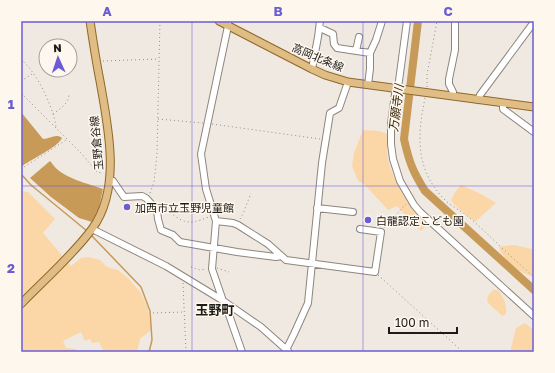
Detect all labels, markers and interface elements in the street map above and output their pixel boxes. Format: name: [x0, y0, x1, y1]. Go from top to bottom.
text: A: [102, 3, 112, 19]
text: B: [273, 3, 283, 19]
text: C: [443, 3, 453, 19]
north arrow: [38, 38, 78, 78]
street label: 高岡北条線: [290, 40, 346, 74]
text: N: [53, 41, 62, 54]
water label: 万願寺川: [386, 81, 407, 133]
text: 1: [8, 96, 15, 112]
street label: 玉野倉谷線: [87, 115, 105, 171]
place label: 加西市立玉野児童館: [135, 201, 234, 214]
marker: 加西市立玉野児童館: [122, 202, 132, 212]
place label: 白龍認定こども園: [376, 214, 464, 227]
marker: 白龍認定こども園: [363, 215, 373, 225]
text: 2: [7, 260, 15, 276]
district label: 玉野町: [195, 302, 235, 318]
scale bar: [389, 309, 457, 335]
text: 100 m: [395, 315, 429, 330]

